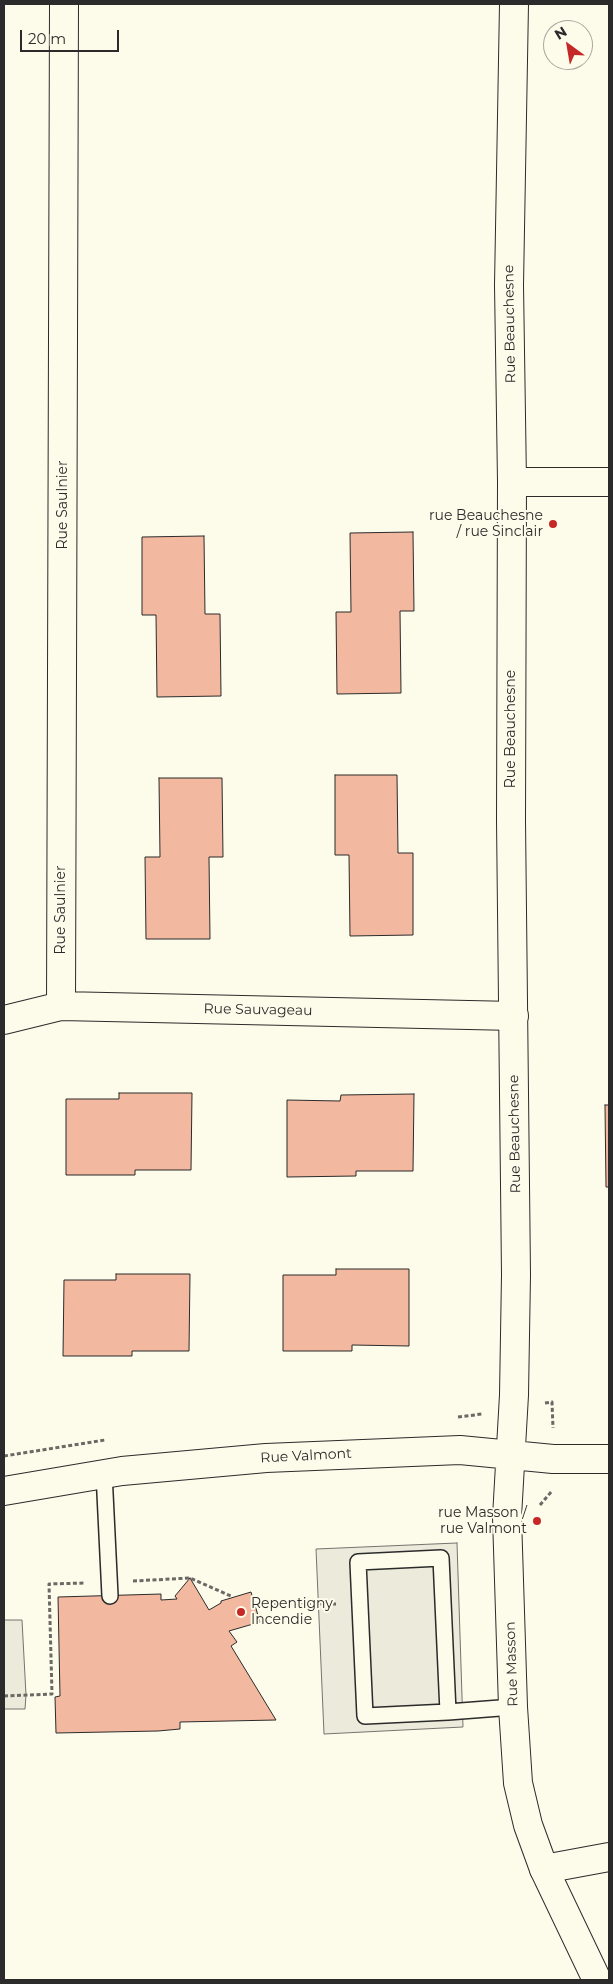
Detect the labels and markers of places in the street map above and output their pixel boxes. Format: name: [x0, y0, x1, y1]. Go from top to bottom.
place label: rue Beauchesne / rue Sinclair: [429, 508, 543, 540]
marker: rue Beauchesne / rue Sinclair: [547, 518, 559, 530]
place label: rue Masson / rue Valmont: [438, 1505, 527, 1538]
marker: rue Masson / rue Valmont: [531, 1515, 543, 1527]
place label: Repentigny Incendie: [251, 1596, 333, 1628]
marker: Repentigny Incendie: [235, 1606, 247, 1618]

